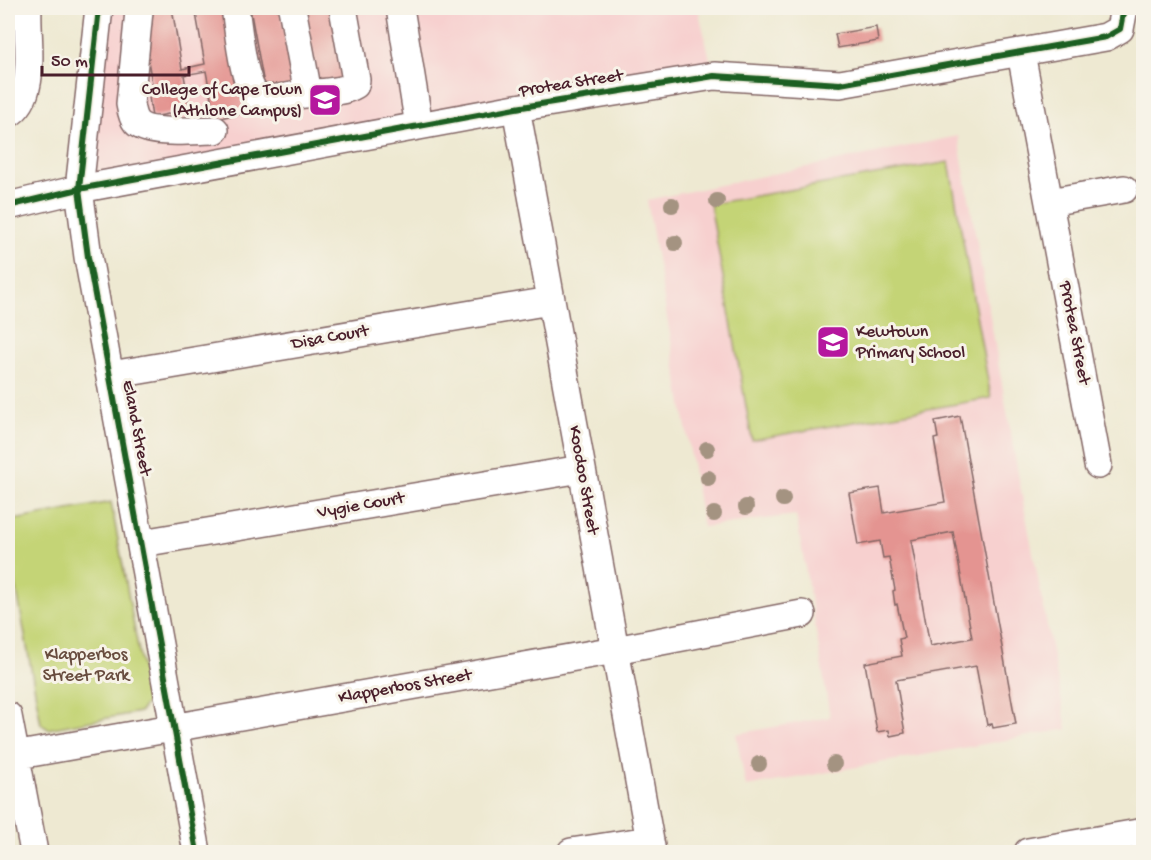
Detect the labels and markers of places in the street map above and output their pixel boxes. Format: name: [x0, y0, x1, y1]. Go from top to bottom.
place label: College of Cape Town (Athlone Campus): [142, 80, 302, 122]
school or university icon: College of Cape Town (Athlone Campus): [307, 82, 343, 118]
place label: Kewtown Primary School: [855, 322, 965, 364]
school or university icon: Kewtown Primary School: [815, 324, 851, 360]

